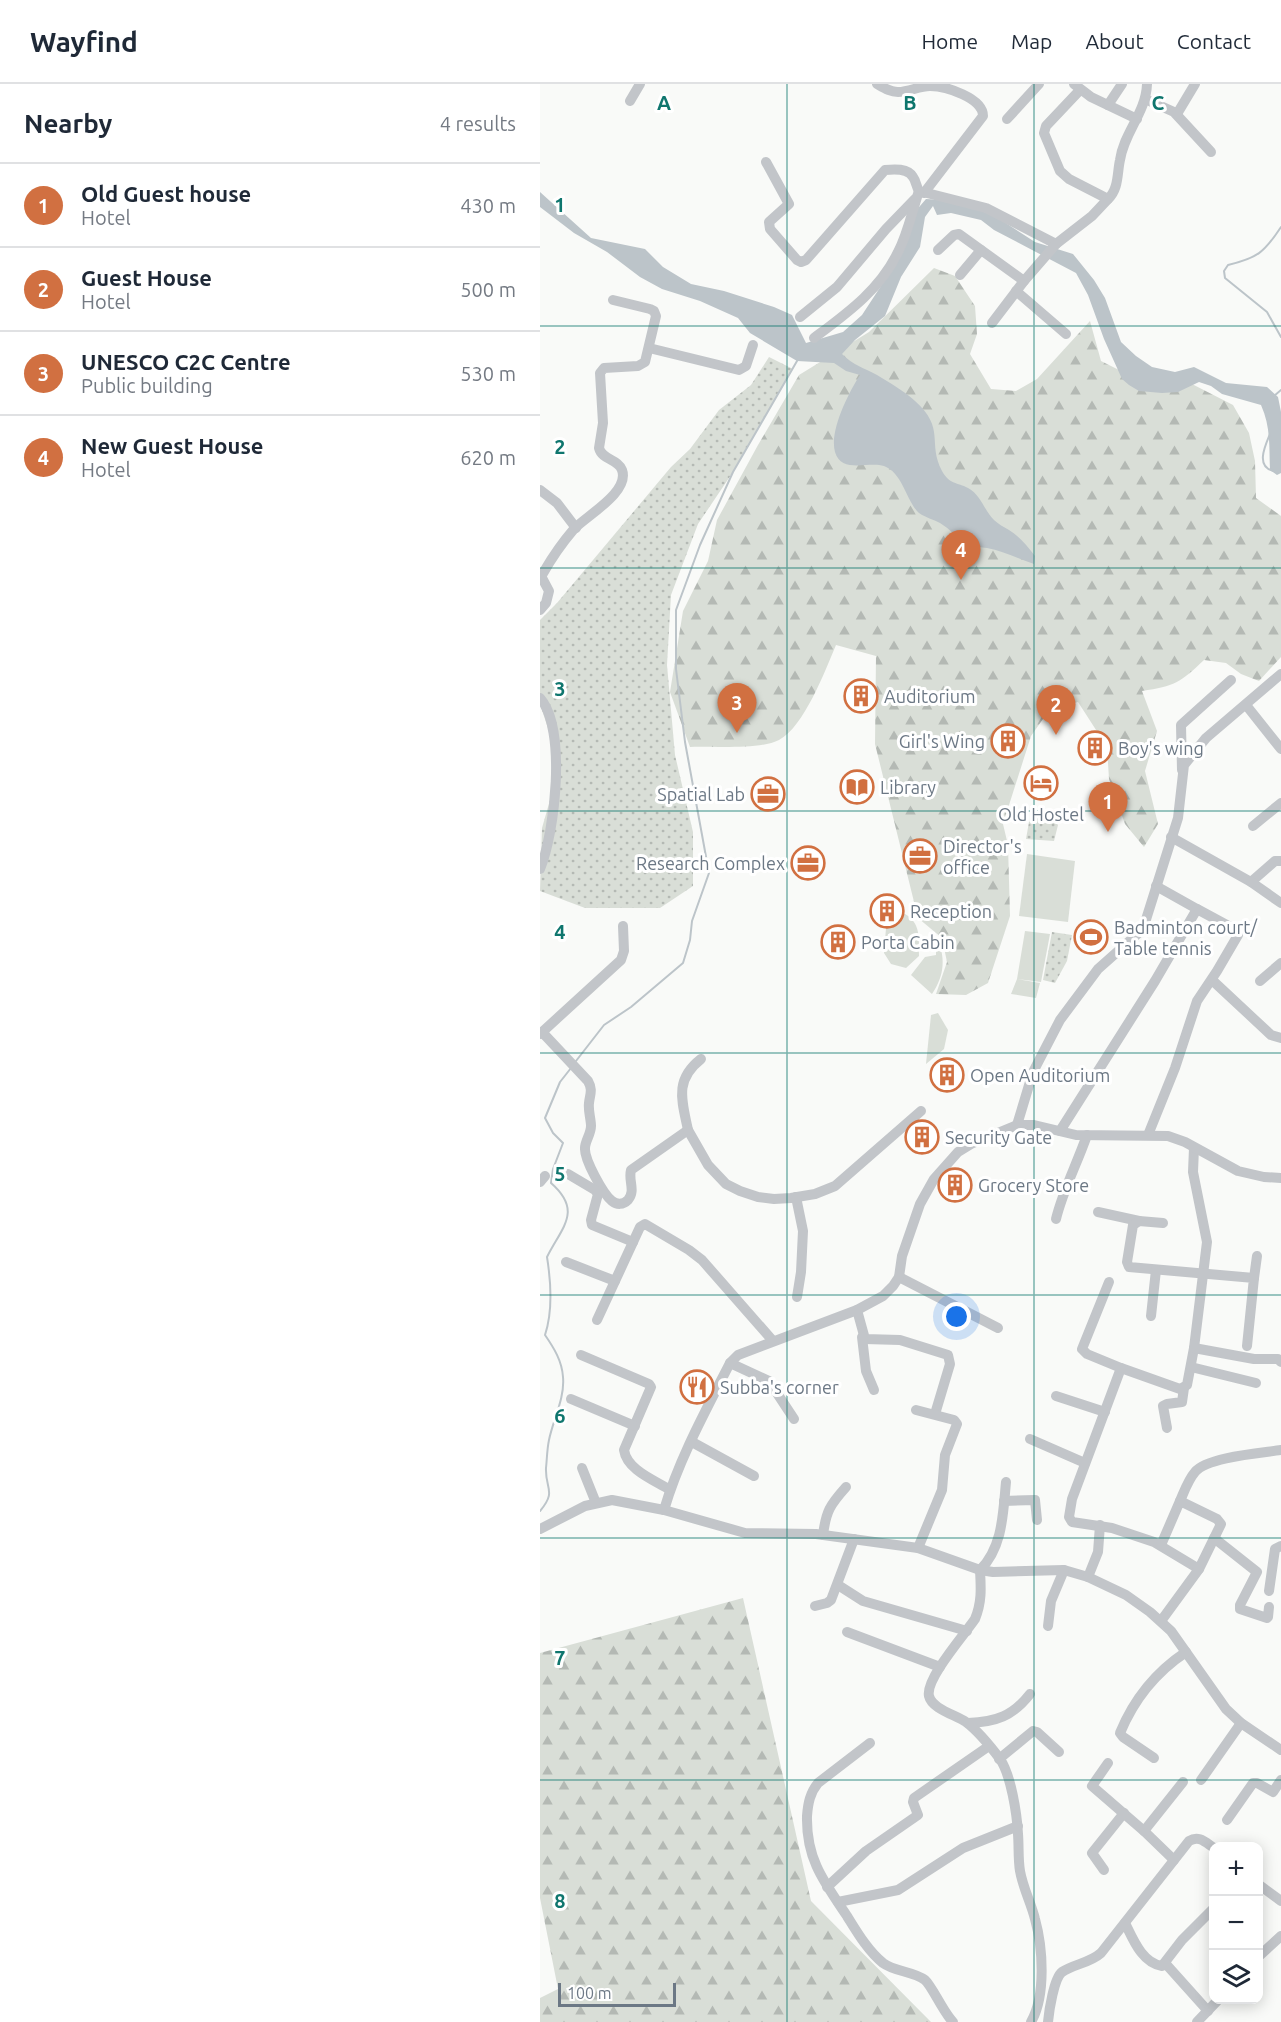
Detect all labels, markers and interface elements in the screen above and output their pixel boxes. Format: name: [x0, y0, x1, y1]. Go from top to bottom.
text: Wayfind: [30, 26, 138, 57]
text: Home: [921, 29, 978, 53]
text: Map: [1011, 29, 1052, 53]
text: About: [1085, 29, 1144, 53]
text: Contact: [1177, 29, 1251, 53]
text: A: [657, 91, 671, 114]
text: B: [903, 91, 917, 114]
text: C: [1152, 91, 1165, 114]
text: Nearby: [24, 109, 112, 138]
text: 4 results: [440, 112, 516, 135]
text: Old Guest house: [81, 181, 251, 206]
text: 1: [554, 193, 566, 216]
text: 1: [38, 194, 49, 217]
text: 430 m: [460, 194, 516, 217]
text: Hotel: [81, 206, 131, 229]
text: Guest House: [81, 265, 212, 290]
text: 2: [38, 278, 49, 301]
text: 500 m: [460, 278, 516, 301]
text: Hotel: [81, 290, 131, 313]
text: UNESCO C2C Centre: [81, 349, 291, 374]
text: 3: [38, 362, 49, 385]
text: 530 m: [460, 362, 516, 385]
text: Public building: [81, 374, 213, 397]
text: New Guest House: [81, 433, 263, 458]
text: 2: [554, 435, 566, 458]
text: 4: [38, 446, 49, 469]
text: 620 m: [460, 446, 516, 469]
text: Hotel: [81, 458, 131, 481]
pin: 4: [942, 530, 980, 580]
text: 3: [554, 677, 566, 700]
building icon: Auditorium: [843, 678, 879, 714]
pin: 3: [718, 684, 756, 733]
place label: Auditorium: [884, 686, 975, 706]
pin: 2: [1036, 686, 1076, 735]
building icon: Girl's Wing: [990, 723, 1026, 759]
building icon: Boy's wing: [1077, 730, 1113, 766]
place label: Girl's Wing: [899, 731, 985, 751]
place label: Boy's wing: [1118, 738, 1204, 758]
hotel icon: Old Hostel: [1023, 765, 1059, 801]
library icon: Library: [839, 769, 875, 805]
office icon: Spatial Lab: [750, 776, 786, 812]
place label: Library: [880, 777, 936, 797]
pin: 1: [1088, 782, 1128, 832]
place label: Spatial Lab: [657, 784, 745, 804]
place label: Old Hostel: [998, 804, 1084, 824]
place label: Director's office: [943, 836, 1022, 877]
office icon: Director's office: [902, 838, 938, 874]
office icon: Research Complex: [790, 845, 826, 881]
place label: Research Complex: [636, 853, 785, 873]
building icon: Reception: [869, 893, 905, 929]
place label: Reception: [910, 901, 992, 921]
place label: Badminton court/ Table tennis: [1114, 917, 1258, 958]
sports icon: Badminton court/ Table tennis: [1073, 919, 1109, 955]
text: 4: [554, 920, 566, 943]
building icon: Porta Cabin: [820, 924, 856, 960]
place label: Porta Cabin: [861, 932, 955, 952]
building icon: Open Auditorium: [929, 1057, 965, 1093]
place label: Open Auditorium: [970, 1065, 1110, 1085]
building icon: Security Gate: [904, 1119, 940, 1155]
place label: Security Gate: [945, 1127, 1052, 1147]
text: 5: [554, 1162, 566, 1185]
building icon: Grocery Store: [937, 1167, 973, 1203]
place label: Grocery Store: [978, 1175, 1089, 1195]
your location: [942, 1302, 971, 1331]
restaurant icon: Subba's corner: [679, 1369, 715, 1405]
place label: Subba's corner: [720, 1377, 839, 1397]
text: 6: [554, 1404, 566, 1427]
text: 7: [554, 1646, 566, 1669]
map controls: [1209, 1842, 1263, 2004]
button: +: [1209, 1842, 1263, 1896]
text: 8: [554, 1889, 566, 1912]
button: −: [1209, 1896, 1263, 1950]
button: layers: [1209, 1950, 1263, 2004]
scale bar: [558, 1980, 676, 2008]
text: 100 m: [567, 1984, 612, 2002]

